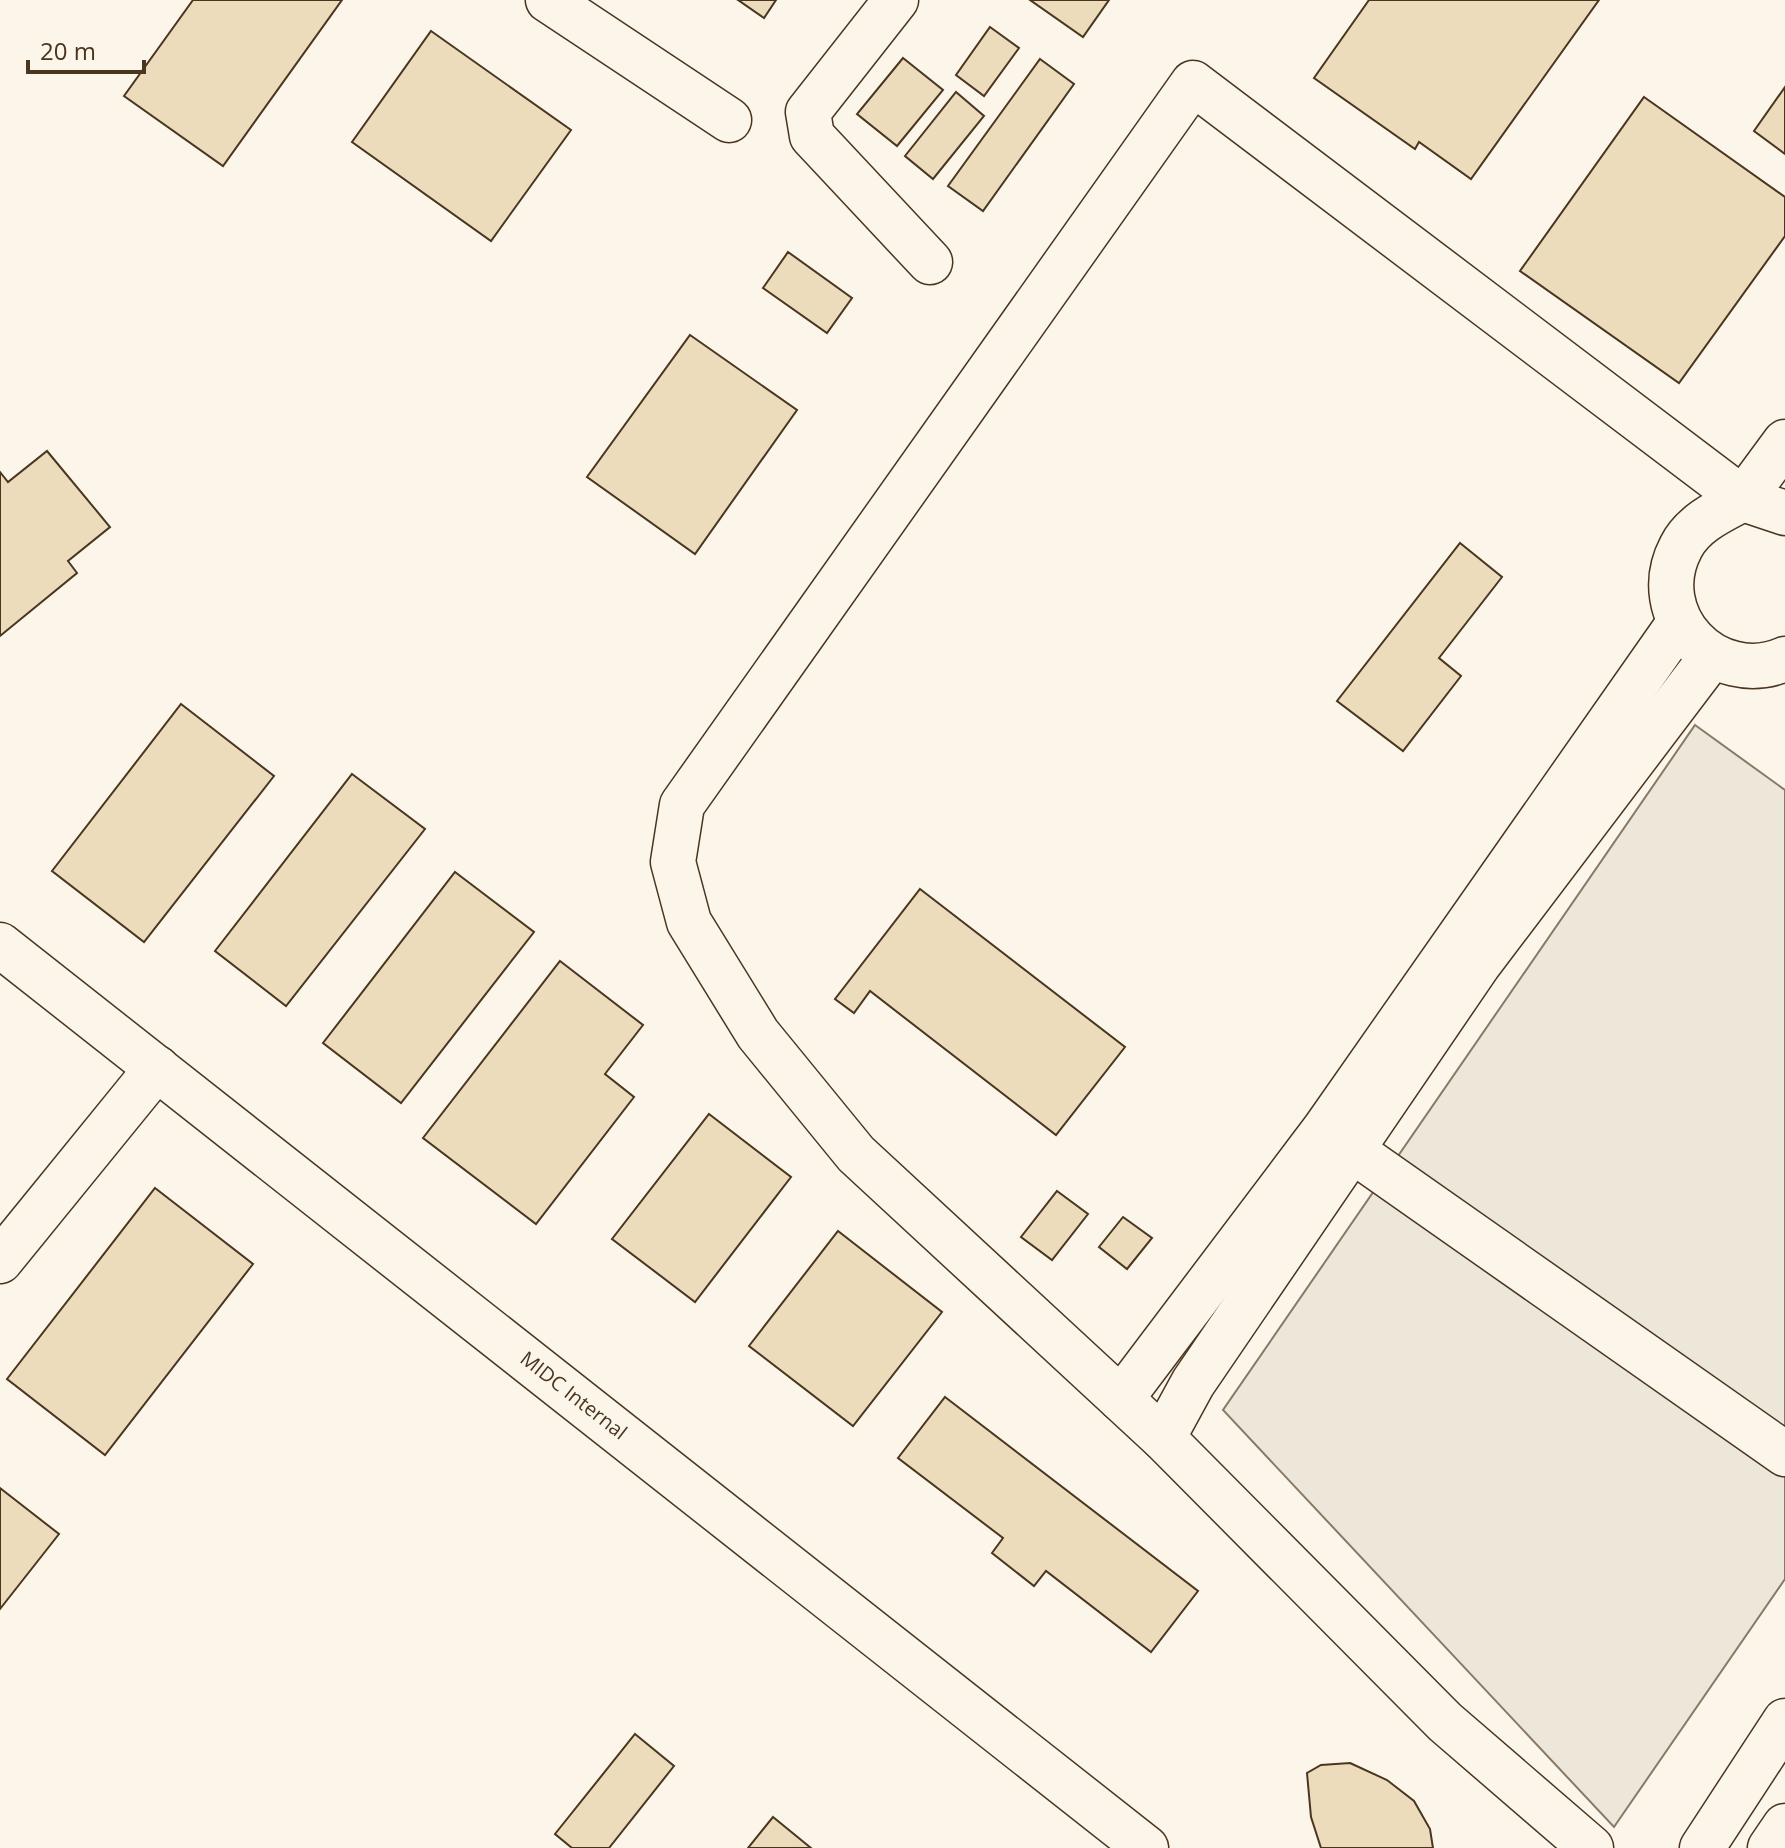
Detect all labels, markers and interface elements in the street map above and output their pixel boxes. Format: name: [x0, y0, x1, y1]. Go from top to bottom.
scale bar: [28, 24, 144, 74]
text: 20 m: [40, 34, 96, 67]
street label: MIDC Internal: [515, 1345, 633, 1445]

